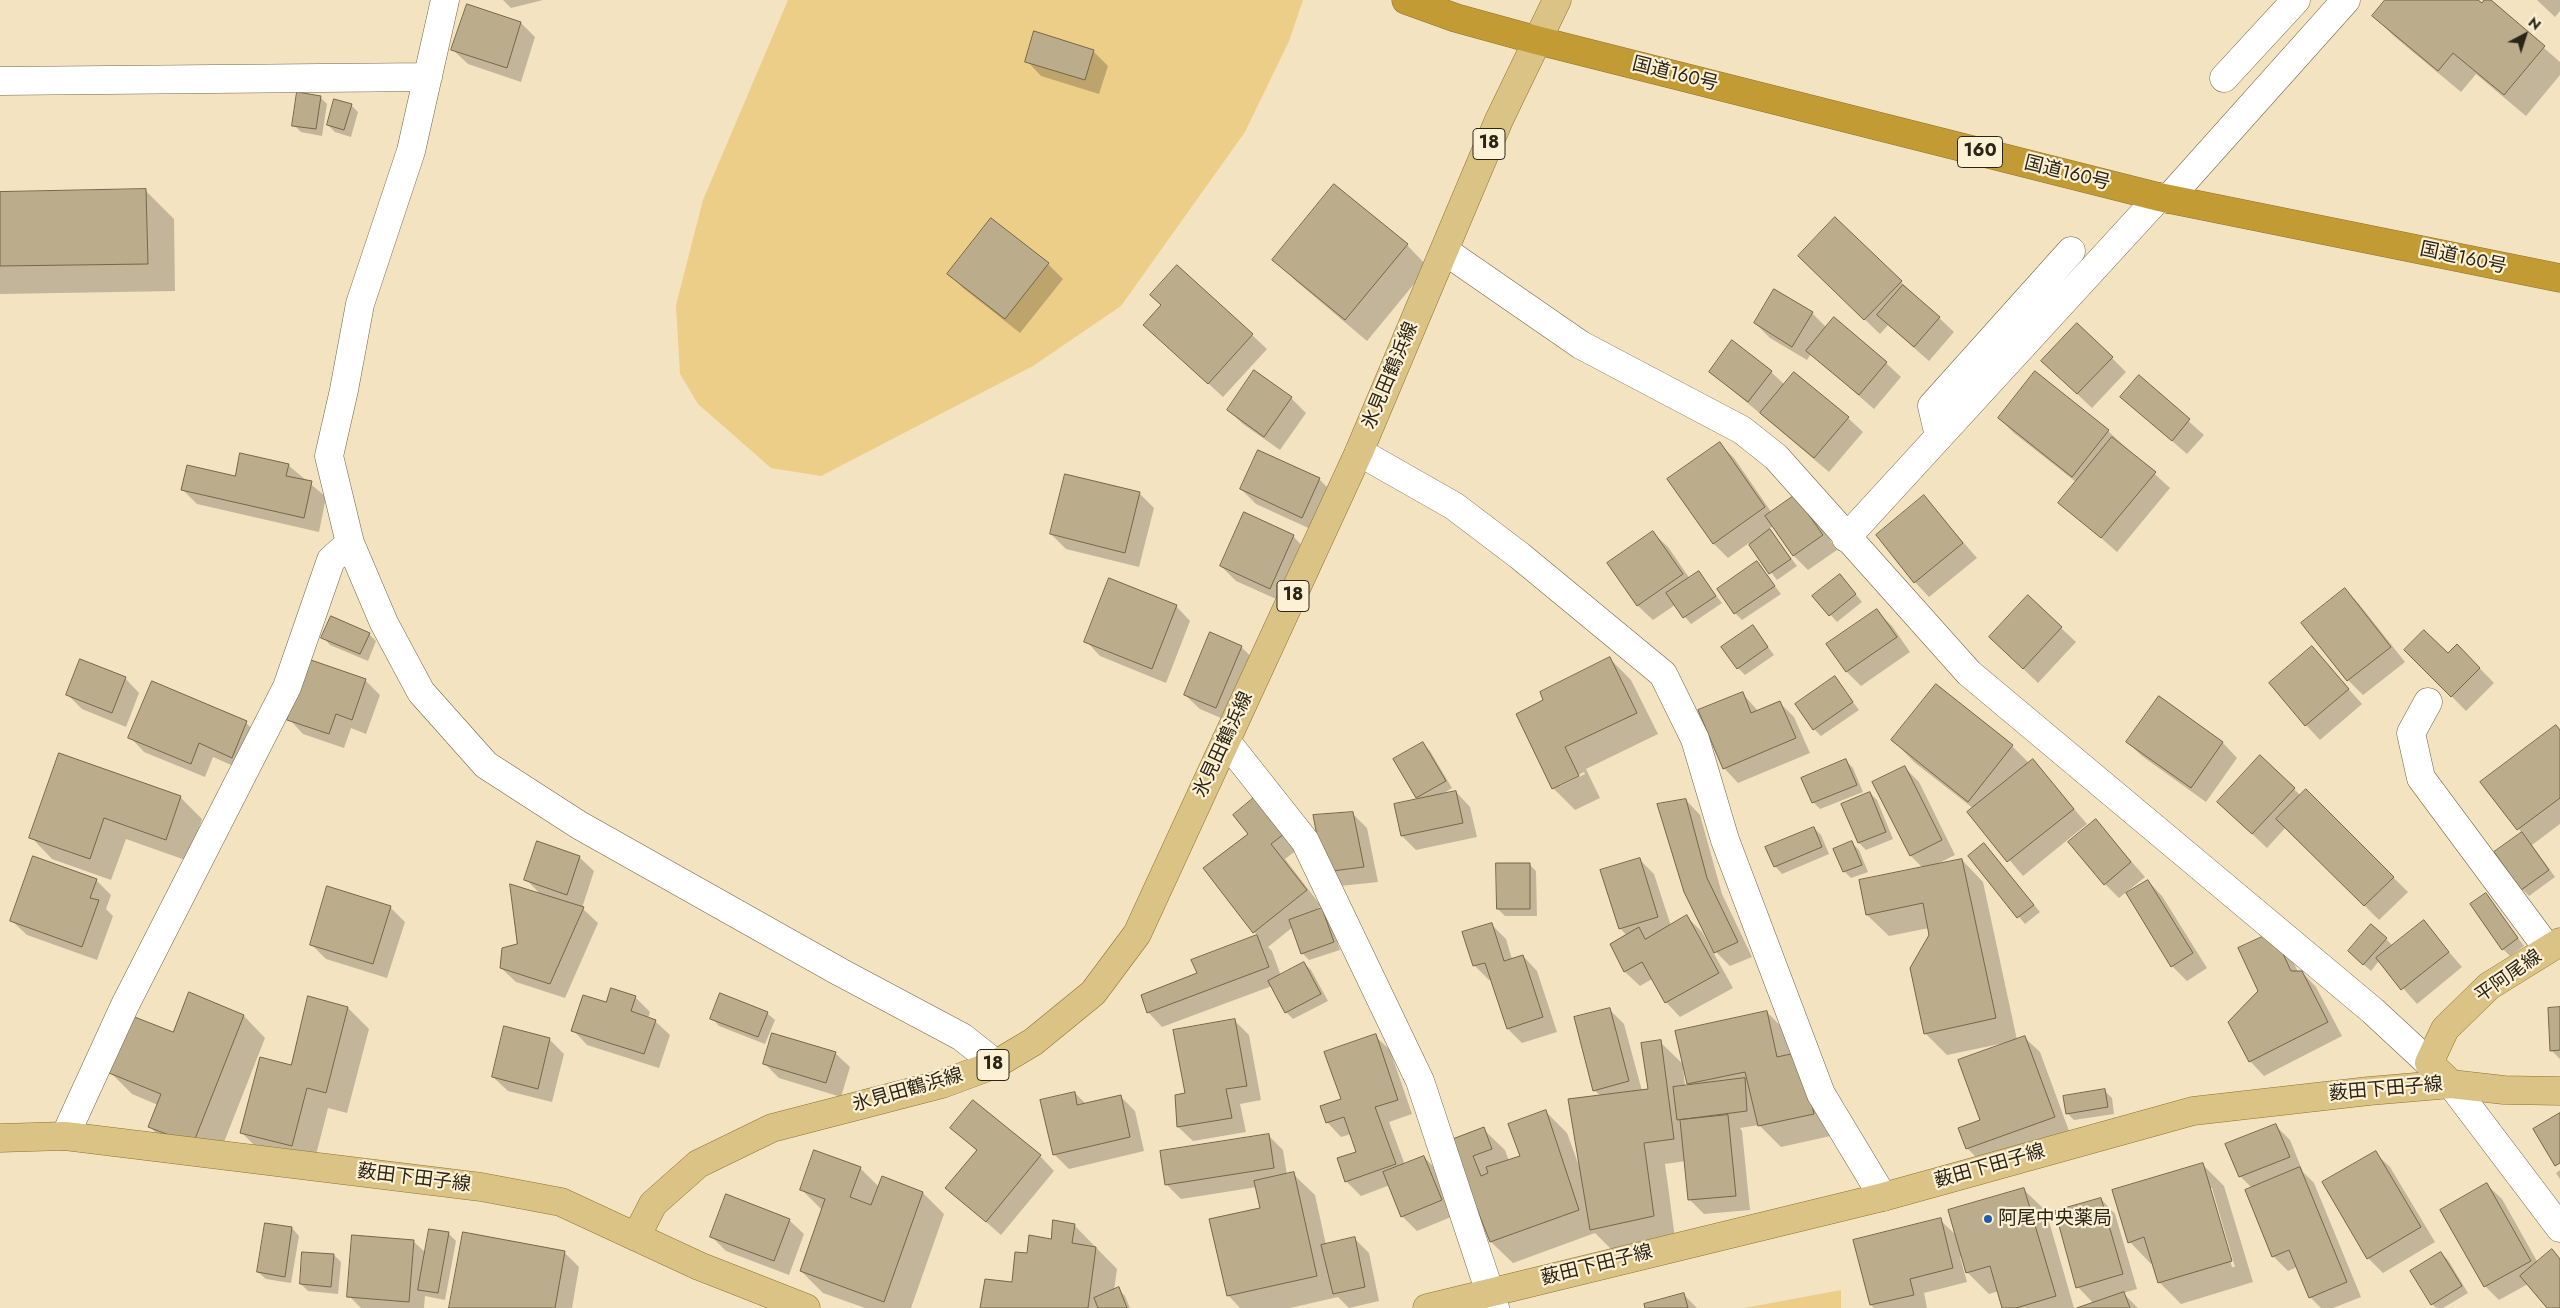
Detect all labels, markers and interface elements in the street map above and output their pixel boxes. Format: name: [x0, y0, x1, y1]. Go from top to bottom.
north arrow: [2500, 10, 2550, 60]
text: N: [2524, 12, 2545, 35]
street label: 国道160号: [1630, 53, 1720, 97]
road number: 18: [1473, 128, 1505, 160]
road number: 160: [1958, 136, 2002, 168]
street label: 国道160号: [2022, 152, 2112, 196]
street label: 国道160号: [2418, 239, 2508, 279]
street label: 氷見田鶴浜線: [1358, 319, 1424, 433]
road number: 18: [1277, 580, 1309, 612]
street label: 氷見田鶴浜線: [1190, 689, 1258, 801]
street label: 平阿尾線: [2471, 946, 2547, 1008]
road number: 18: [977, 1050, 1009, 1080]
street label: 氷見田鶴浜線: [850, 1064, 966, 1118]
street label: 薮田下田子線: [2328, 1074, 2444, 1106]
street label: 薮田下田子線: [1932, 1140, 2048, 1194]
street label: 薮田下田子線: [356, 1161, 472, 1197]
place label: 阿尾中央薬局: [1998, 1208, 2112, 1230]
marker: 阿尾中央薬局: [1982, 1213, 1994, 1225]
street label: 薮田下田子線: [1539, 1241, 1655, 1291]

